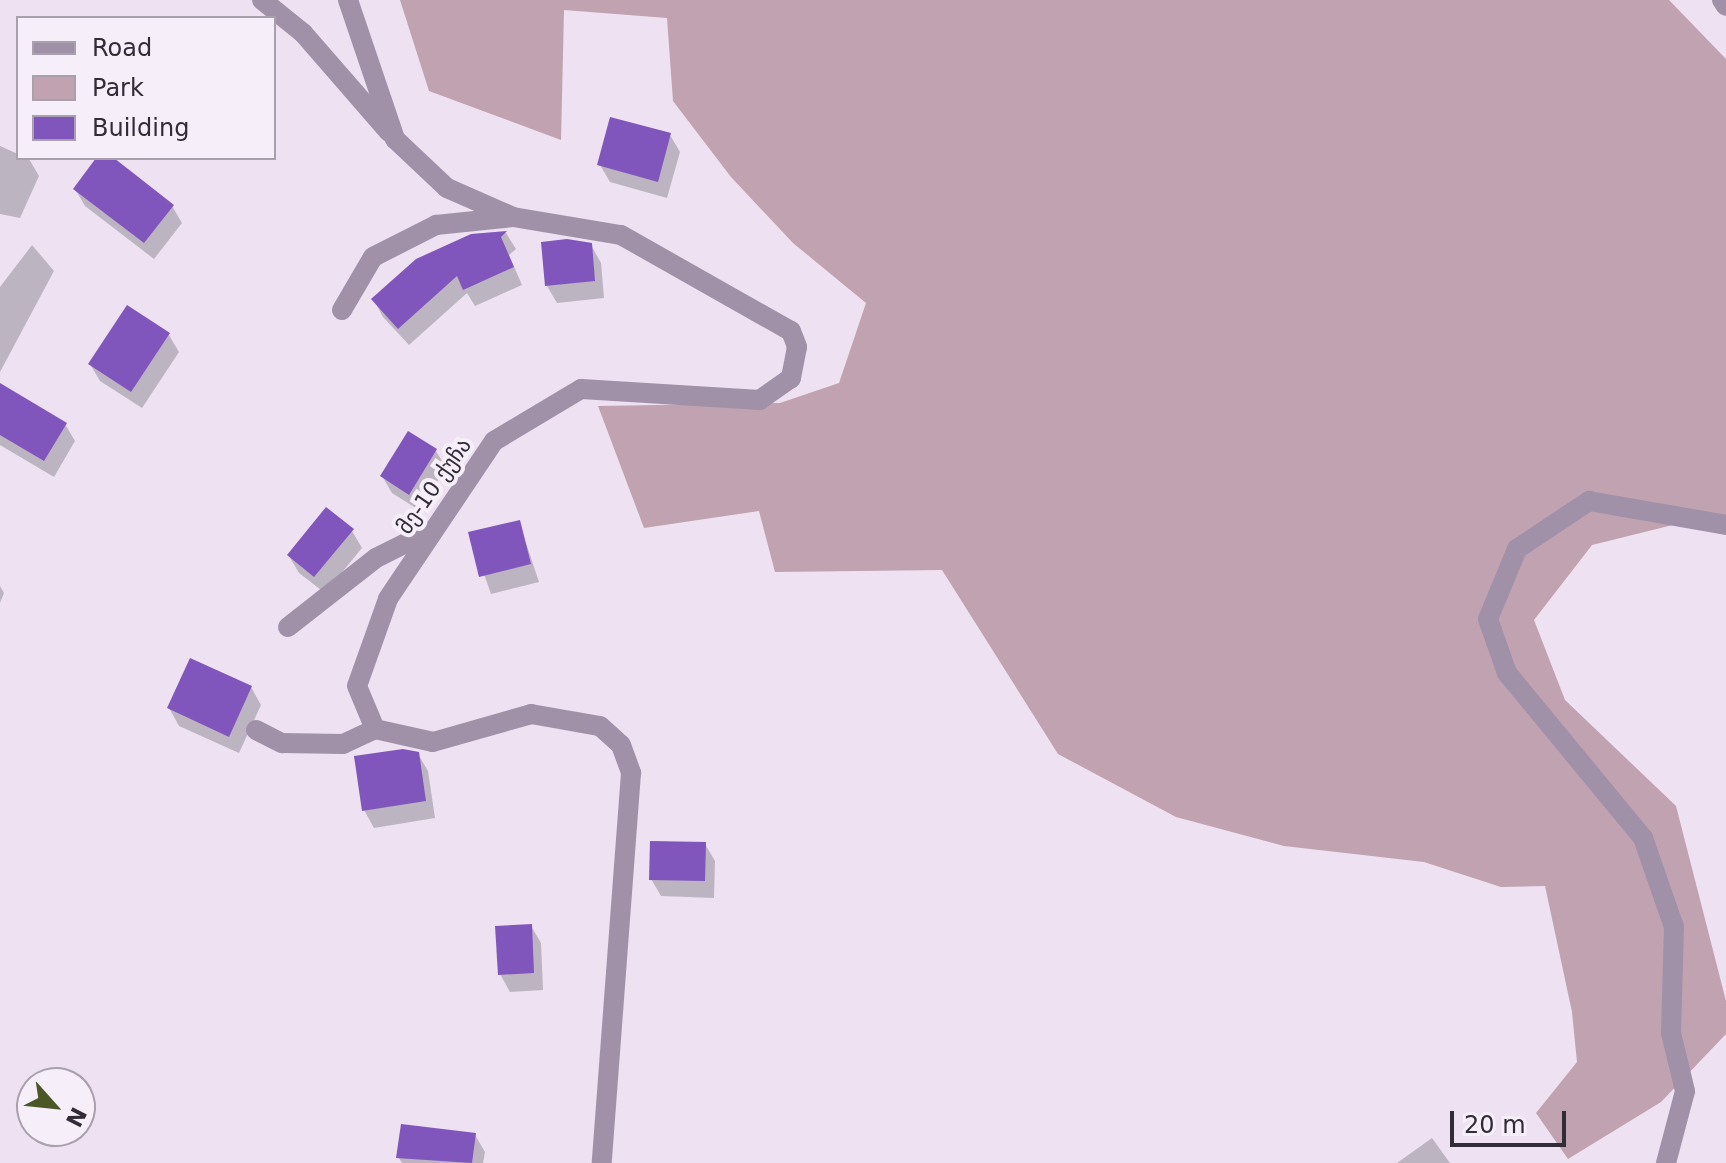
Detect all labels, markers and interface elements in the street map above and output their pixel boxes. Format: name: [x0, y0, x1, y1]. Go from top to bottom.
legend: [16, 16, 276, 160]
text: Road: [92, 34, 152, 62]
text: Park: [92, 74, 144, 102]
text: Building: [92, 114, 189, 142]
street label: მე-10 ქუჩა: [391, 433, 477, 539]
north arrow: [16, 1067, 96, 1147]
scale bar: [1454, 1095, 1570, 1145]
text: N: [61, 1103, 91, 1131]
text: 20 m: [1464, 1111, 1526, 1139]

